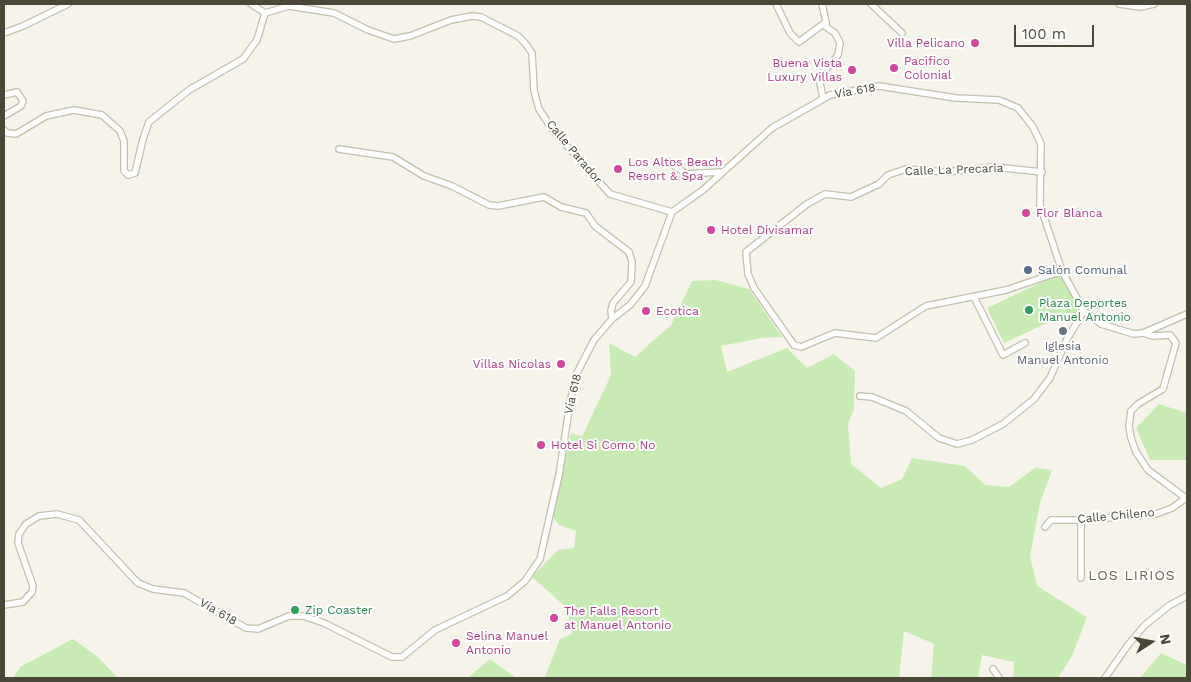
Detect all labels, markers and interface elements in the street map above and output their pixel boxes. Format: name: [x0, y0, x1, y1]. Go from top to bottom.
scale bar: [1016, 15, 1096, 47]
text: 100 m: [1022, 25, 1066, 43]
place label: Villa Pelicano: [887, 36, 965, 50]
marker: Villa Pelicano: [969, 37, 981, 49]
place label: Pacifico Colonial: [904, 54, 951, 82]
place label: Buena Vista Luxury Villas: [767, 56, 842, 84]
marker: Pacifico Colonial: [888, 62, 900, 74]
marker: Buena Vista Luxury Villas: [846, 64, 858, 76]
street label: Vía 618: [833, 80, 877, 102]
street label: Calle Parador: [543, 117, 605, 187]
place label: Los Altos Beach Resort & Spa: [628, 155, 722, 183]
street label: Calle La Precaria: [904, 161, 1004, 179]
marker: Los Altos Beach Resort & Spa: [612, 163, 624, 175]
place label: Flor Blanca: [1036, 206, 1102, 220]
marker: Flor Blanca: [1020, 207, 1032, 219]
place label: Hotel Divisamar: [721, 223, 814, 237]
marker: Hotel Divisamar: [705, 224, 717, 236]
place label: Salón Comunal: [1038, 263, 1127, 277]
marker: Salón Comunal: [1022, 264, 1034, 276]
place label: Plaza Deportes Manuel Antonio: [1039, 296, 1131, 324]
place label: Ecotica: [656, 304, 699, 318]
marker: Plaza Deportes Manuel Antonio: [1023, 304, 1035, 316]
marker: Ecotica: [640, 305, 652, 317]
marker: Iglesia Manuel Antonio: [1057, 325, 1069, 337]
place label: Iglesia Manuel Antonio: [1017, 339, 1109, 367]
place label: Villas Nicolas: [473, 357, 551, 371]
marker: Villas Nicolas: [555, 358, 567, 370]
street label: Vía 618: [561, 372, 585, 416]
place label: Hotel Si Como No: [551, 438, 656, 452]
marker: Hotel Si Como No: [535, 439, 547, 451]
street label: Calle Chileno: [1077, 505, 1155, 527]
district label: LOS LIRIOS: [1087, 568, 1177, 584]
street label: Vía 618: [197, 595, 239, 629]
place label: Zip Coaster: [305, 603, 373, 617]
marker: Zip Coaster: [289, 604, 301, 616]
place label: The Falls Resort at Manuel Antonio: [564, 604, 671, 632]
marker: The Falls Resort at Manuel Antonio: [548, 612, 560, 624]
north arrow: [1126, 617, 1176, 667]
place label: Selina Manuel Antonio: [466, 629, 548, 657]
text: N: [1157, 633, 1175, 646]
marker: Selina Manuel Antonio: [450, 637, 462, 649]

